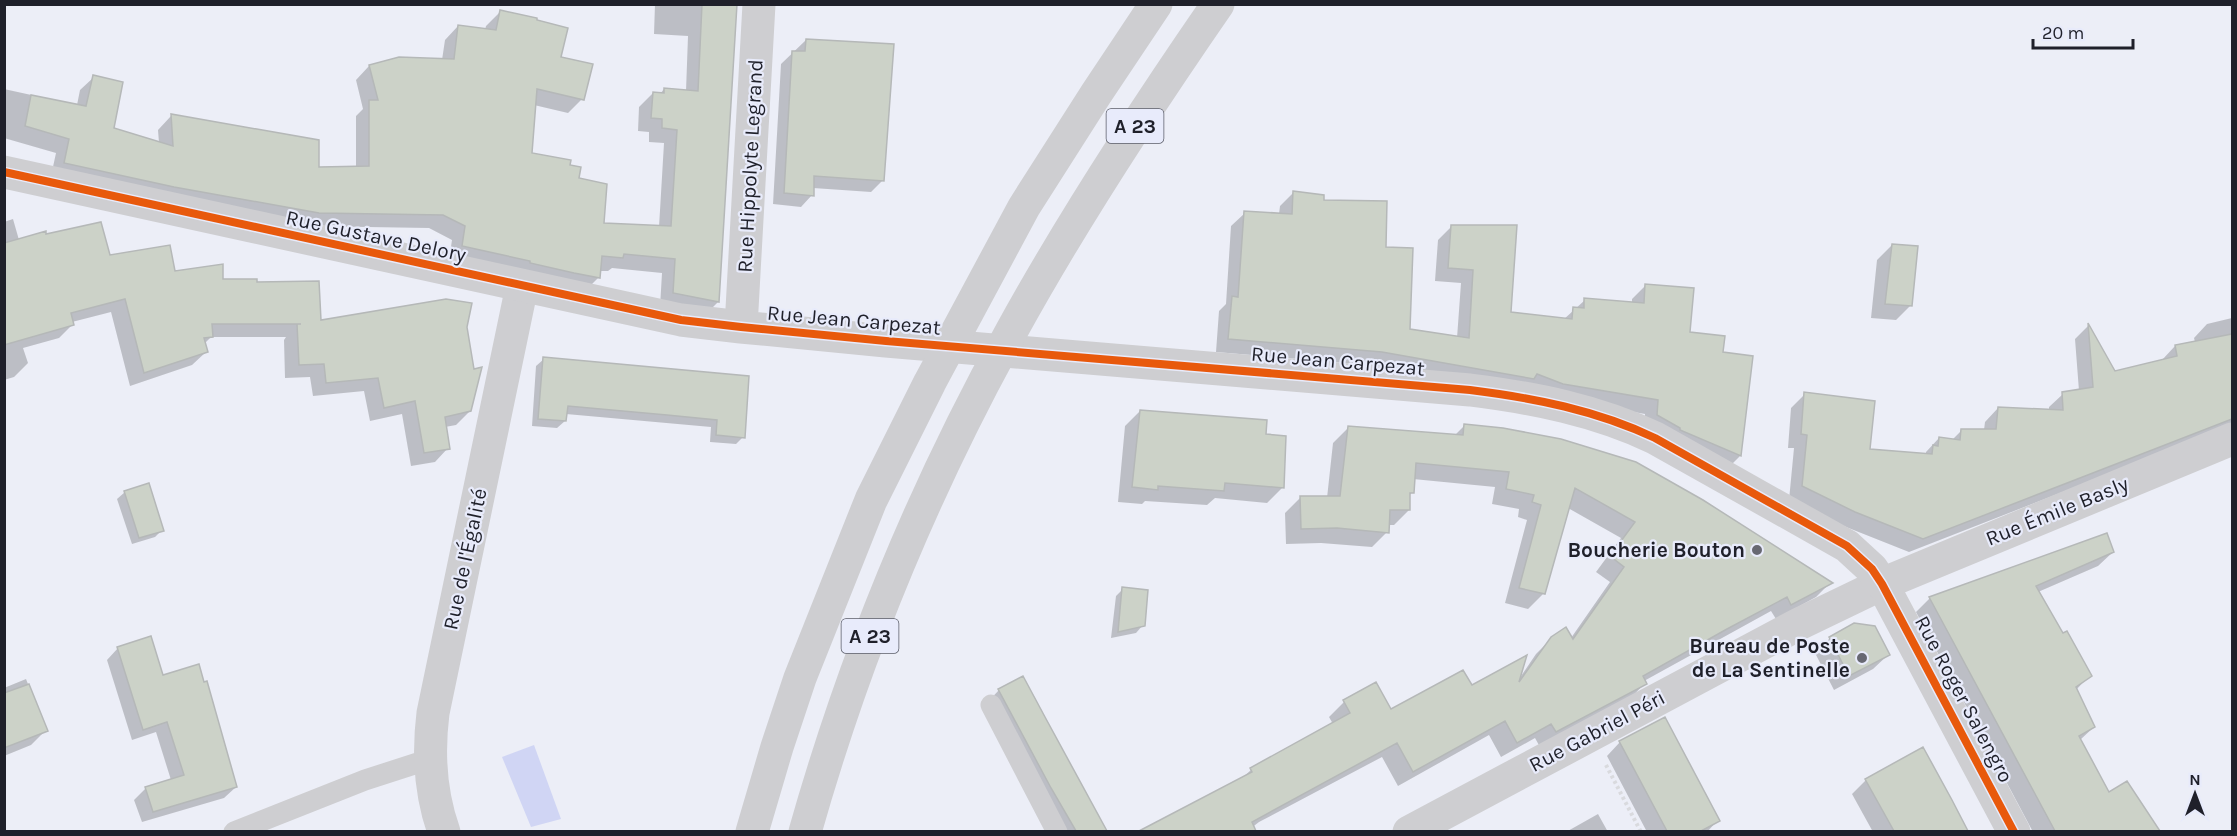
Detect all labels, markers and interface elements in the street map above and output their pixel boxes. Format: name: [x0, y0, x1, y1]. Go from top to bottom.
scale bar: [2033, 12, 2134, 50]
text: 20 m: [2042, 22, 2084, 44]
street label: Rue Hippolyte Legrand: [732, 59, 768, 273]
road number: A 23: [1106, 109, 1164, 143]
street label: Rue Gustave Delory: [284, 205, 469, 267]
street label: Rue Jean Carpezat: [766, 300, 942, 340]
street label: Rue Jean Carpezat: [1250, 341, 1426, 381]
street label: Rue Émile Basly: [1982, 471, 2132, 551]
street label: Rue de l'Égalité: [438, 486, 492, 632]
place label: Boucherie Bouton: [1568, 538, 1745, 562]
marker: Boucherie Bouton: [1750, 543, 1764, 557]
street label: Rue Roger Salengro: [1910, 612, 2018, 786]
road number: A 23: [842, 619, 898, 653]
place label: Bureau de Poste de La Sentinelle: [1689, 634, 1850, 682]
marker: Bureau de Poste de La Sentinelle: [1855, 651, 1869, 665]
street label: Rue Gabriel Péri: [1525, 685, 1669, 777]
north arrow: [2165, 764, 2225, 824]
text: N: [2189, 770, 2201, 789]

